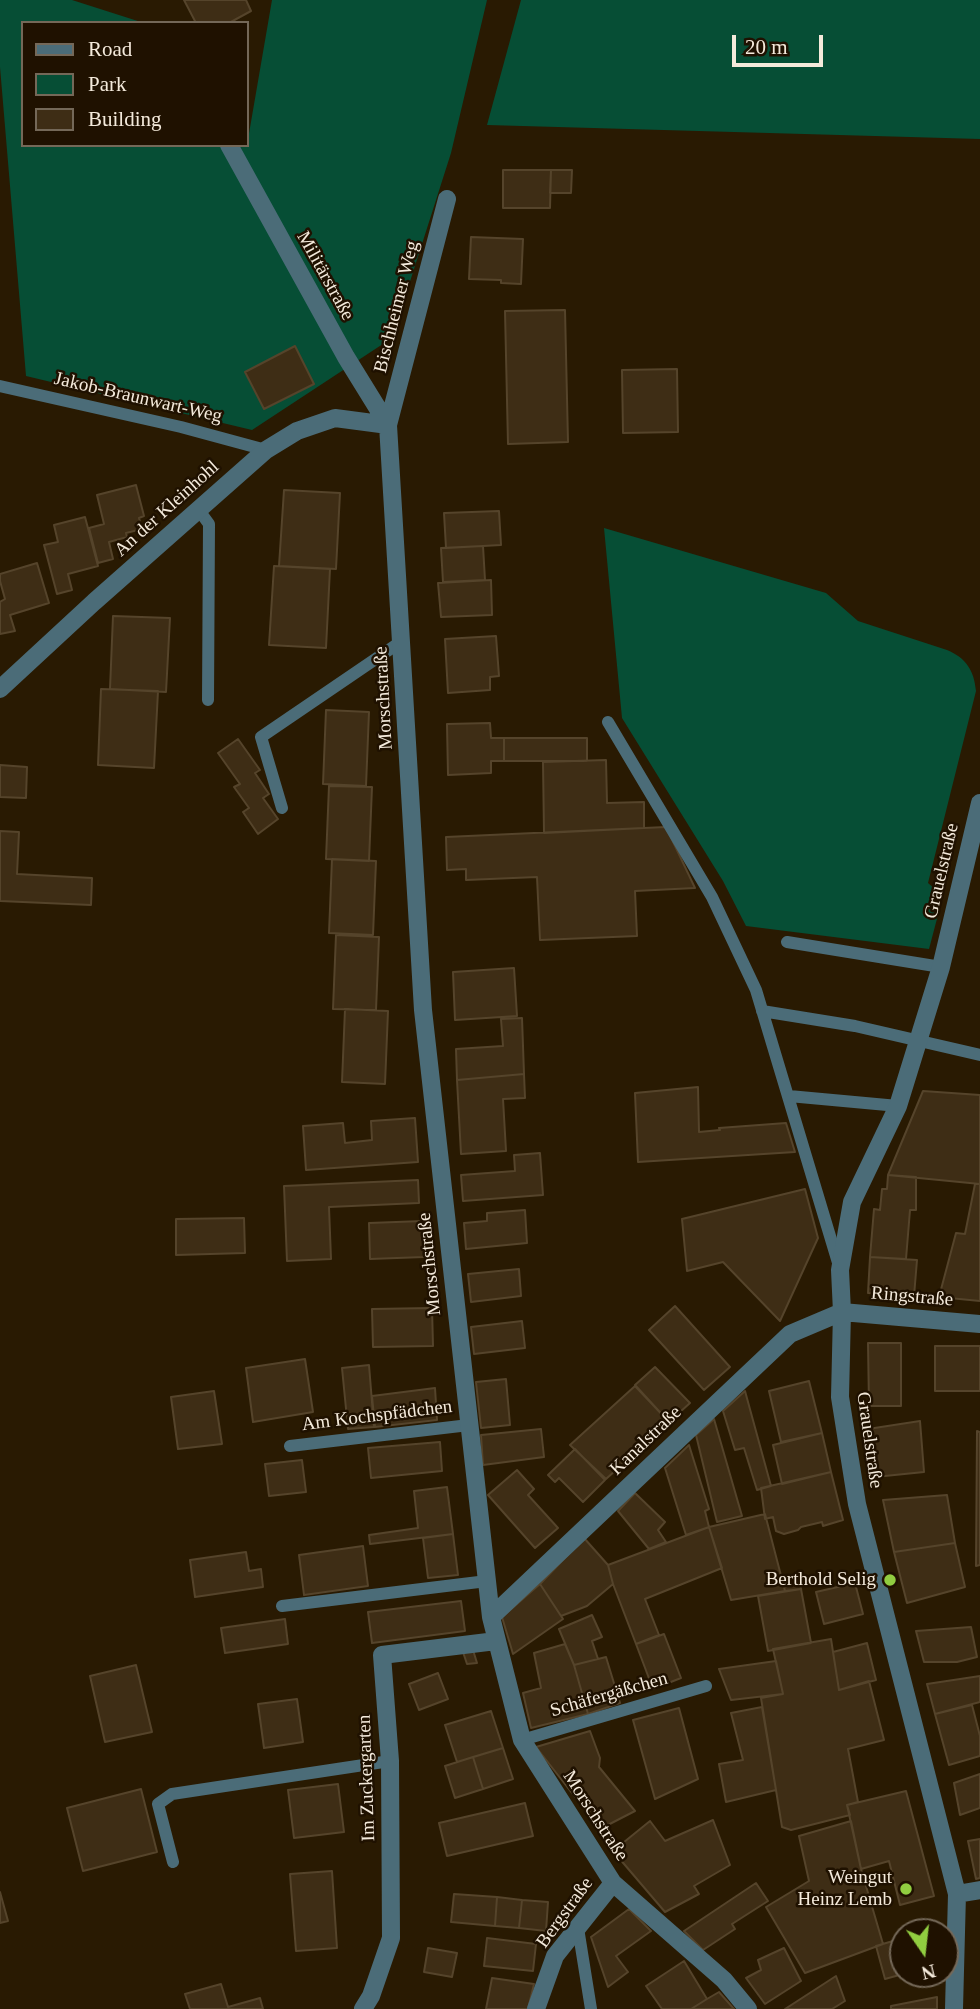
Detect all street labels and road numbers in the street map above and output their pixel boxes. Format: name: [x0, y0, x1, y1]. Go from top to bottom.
street label: Militärstraße: [291, 228, 359, 324]
street label: Bischheimer Weg: [370, 239, 424, 375]
street label: Jakob-Braunwart-Weg: [52, 368, 224, 428]
street label: An der Kleinhohl: [110, 456, 224, 562]
street label: Morschstraße: [370, 646, 398, 750]
street label: Grauelstraße: [920, 821, 964, 921]
street label: Morschstraße: [413, 1211, 447, 1317]
street label: Ringstraße: [870, 1282, 954, 1312]
street label: Grauelstraße: [851, 1390, 887, 1490]
street label: Am Kochspfädchen: [300, 1395, 454, 1437]
street label: Kanalstraße: [605, 1401, 687, 1481]
street label: Schäfergäßchen: [548, 1667, 670, 1723]
street label: Im Zuckergarten: [353, 1714, 381, 1842]
street label: Morschstraße: [557, 1766, 633, 1866]
street label: Bergstraße: [532, 1873, 598, 1953]

